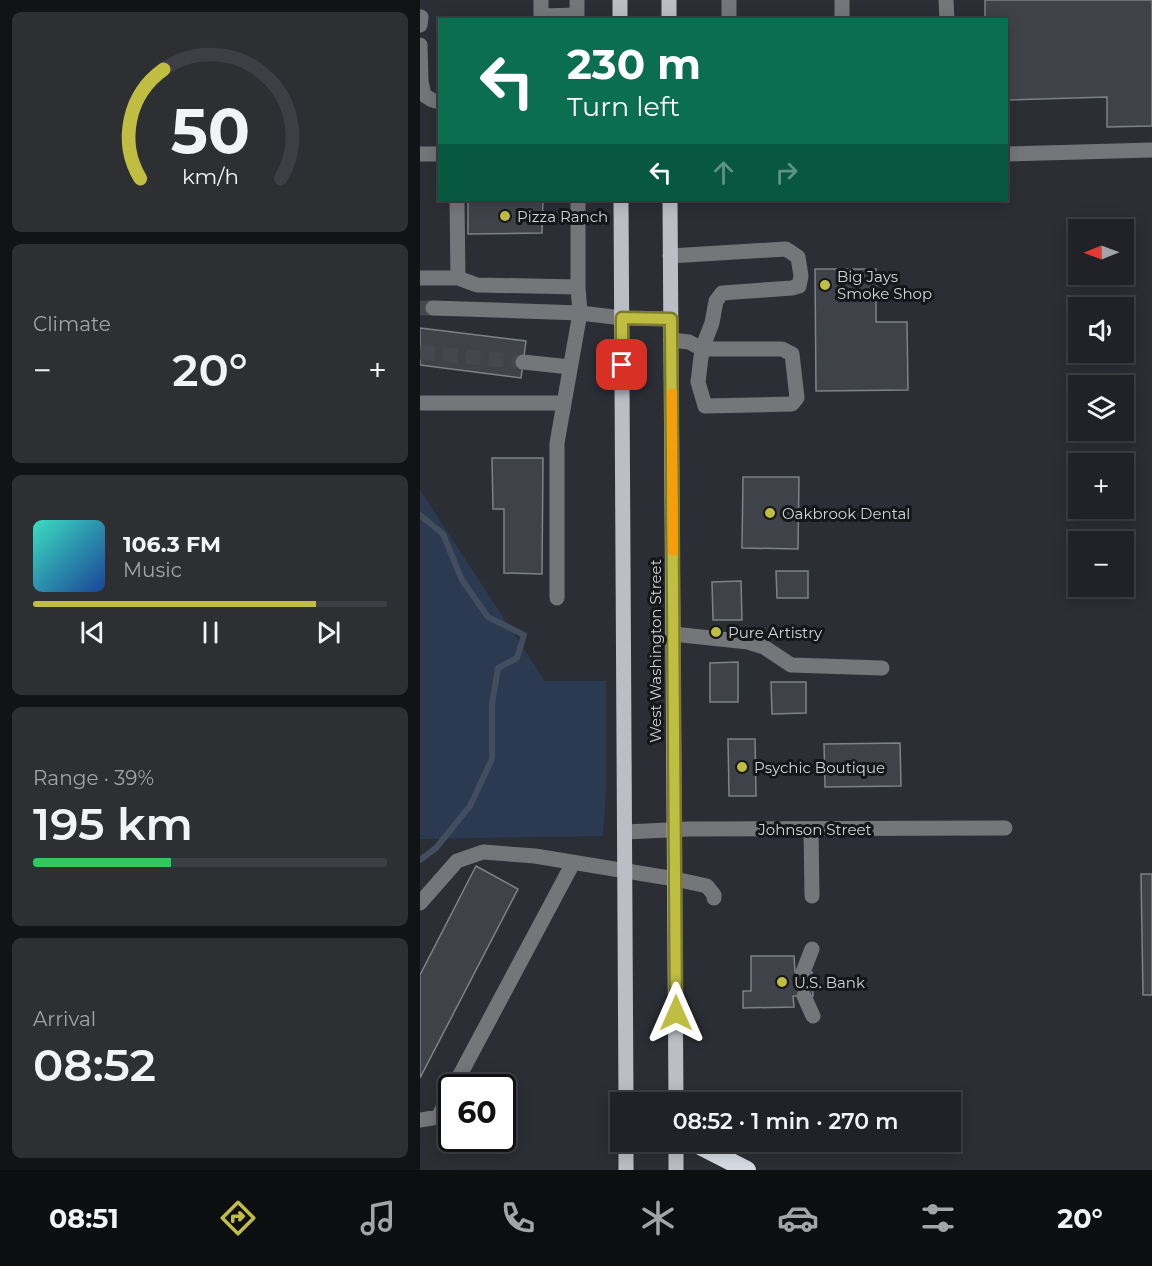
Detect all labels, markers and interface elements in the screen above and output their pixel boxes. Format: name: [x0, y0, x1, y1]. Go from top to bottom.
text: 230 m: [567, 38, 701, 90]
icon: left: [468, 42, 546, 120]
text: Turn left: [567, 90, 680, 123]
text: 50: [170, 93, 250, 169]
icon: left: [644, 156, 677, 189]
icon: ahead: [707, 156, 740, 189]
icon: right: [770, 156, 803, 189]
text: km/h: [181, 163, 239, 189]
place label: Pizza Ranch: [517, 207, 608, 226]
marker: Pizza Ranch: [498, 209, 512, 223]
north arrow: [1068, 219, 1134, 285]
map controls: [1068, 219, 1134, 597]
place label: Big Jays Smoke Shop: [837, 267, 932, 303]
marker: Big Jays Smoke Shop: [818, 278, 832, 292]
button: sound: [1068, 297, 1134, 363]
text: Climate: [33, 312, 111, 336]
pin: [596, 339, 647, 390]
text: 20°: [172, 342, 248, 397]
icon: arrive: [605, 348, 638, 381]
text: −: [33, 350, 52, 390]
text: +: [368, 350, 387, 390]
button: layers: [1068, 375, 1134, 441]
button: +: [1068, 453, 1134, 519]
place label: Oakbrook Dental: [782, 504, 910, 523]
marker: Oakbrook Dental: [763, 506, 777, 520]
text: 106.3 FM: [123, 531, 221, 558]
button: −: [1068, 531, 1134, 597]
text: Music: [123, 558, 182, 582]
street label: West Washington Street: [646, 559, 665, 743]
icon: previous: [76, 616, 109, 649]
icon: pause: [194, 616, 227, 649]
icon: next: [312, 616, 345, 649]
place label: Pure Artistry: [728, 623, 823, 642]
marker: Pure Artistry: [709, 625, 723, 639]
place label: Psychic Boutique: [754, 758, 885, 777]
marker: Psychic Boutique: [735, 760, 749, 774]
text: Range · 39%: [33, 766, 154, 790]
text: 195 km: [33, 796, 193, 851]
street label: Johnson Street: [757, 820, 872, 839]
place label: U.S. Bank: [794, 973, 865, 992]
marker: U.S. Bank: [775, 975, 789, 989]
position arrow: [644, 981, 708, 1045]
text: Arrival: [33, 1007, 96, 1031]
text: 08:52: [33, 1037, 156, 1092]
speed limit sign: 60: [438, 1074, 516, 1152]
text: 08:52 · 1 min · 270 m: [673, 1108, 898, 1135]
icon: directions: [217, 1197, 259, 1239]
icon: music: [357, 1197, 399, 1239]
icon: phone: [497, 1197, 539, 1239]
icon: climate: [637, 1197, 679, 1239]
icon: car: [777, 1197, 819, 1239]
icon: filters: [917, 1197, 959, 1239]
text: 08:51: [49, 1202, 119, 1235]
text: 20°: [1057, 1202, 1103, 1235]

